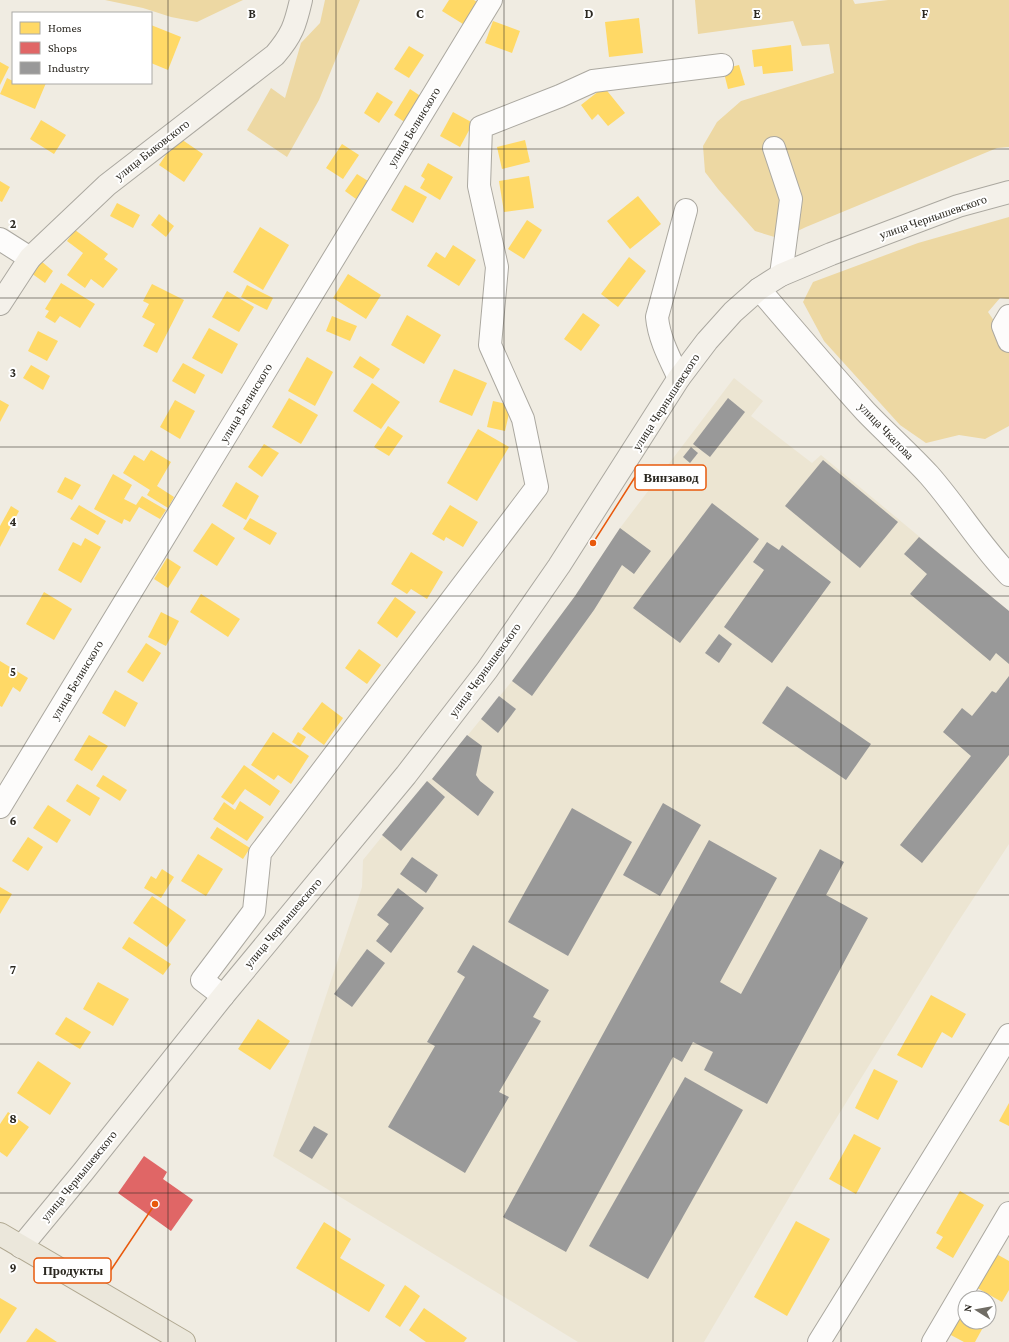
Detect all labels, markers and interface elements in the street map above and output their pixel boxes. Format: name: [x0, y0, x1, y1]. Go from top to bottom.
text: B: [248, 6, 256, 21]
text: C: [416, 6, 424, 21]
text: D: [585, 6, 594, 21]
text: E: [753, 6, 761, 21]
text: F: [922, 6, 929, 21]
legend: [12, 12, 152, 84]
text: Homes: [48, 21, 82, 35]
text: Shops: [48, 41, 77, 55]
text: Industry: [48, 61, 90, 75]
street label: улица Белинского: [385, 85, 443, 169]
street label: улица Быковского: [112, 117, 192, 183]
street label: улица Чернышевского: [877, 192, 989, 242]
text: 2: [10, 216, 17, 231]
street label: улица Чернышевского: [629, 351, 703, 453]
street label: улица Белинского: [217, 361, 275, 445]
text: 3: [10, 365, 16, 380]
street label: улица Чкалова: [855, 400, 917, 463]
callout: Винзавод: [635, 465, 706, 490]
text: Винзавод: [643, 470, 699, 485]
text: 4: [9, 514, 17, 529]
street label: улица Чернышевского: [446, 620, 524, 720]
street label: улица Белинского: [48, 638, 106, 722]
text: 5: [10, 664, 16, 679]
text: 6: [9, 813, 17, 828]
street label: улица Чернышевского: [241, 875, 325, 971]
text: 7: [10, 962, 16, 977]
text: 8: [9, 1111, 17, 1126]
street label: улица Чернышевского: [38, 1128, 120, 1224]
callout: Продукты: [34, 1258, 111, 1283]
text: 9: [9, 1260, 17, 1275]
text: Продукты: [43, 1263, 103, 1278]
north arrow: [957, 1290, 997, 1330]
text: N: [961, 1303, 974, 1313]

